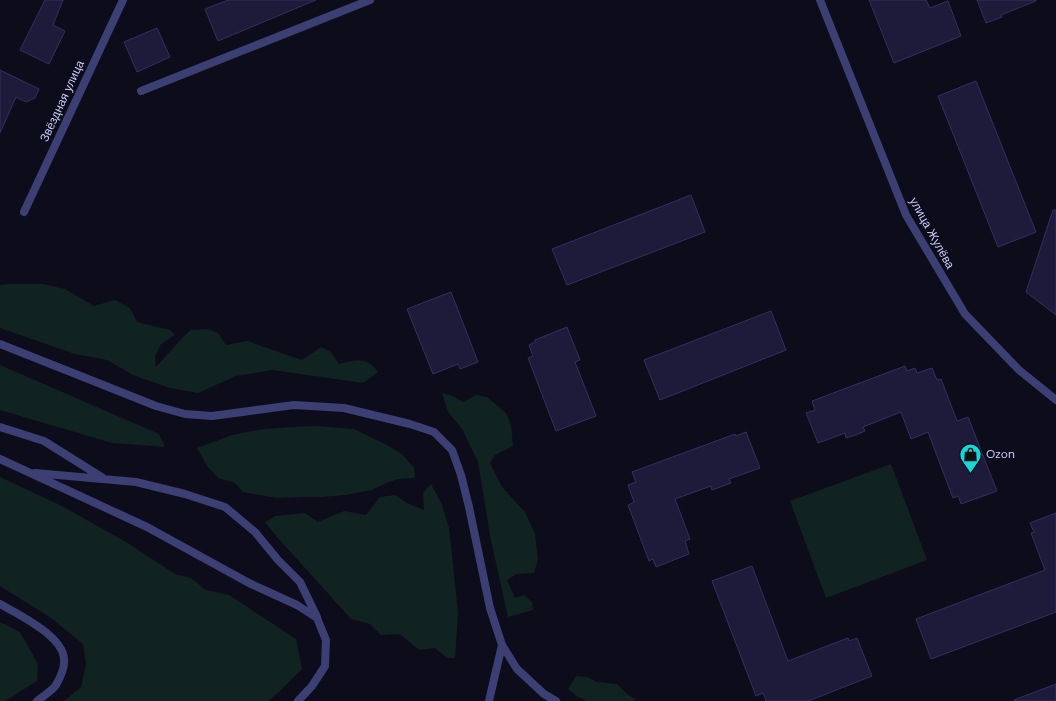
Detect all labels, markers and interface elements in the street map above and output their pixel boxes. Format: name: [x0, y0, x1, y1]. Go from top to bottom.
street label: Звёздная улица: [36, 57, 88, 144]
street label: улица Жулёва: [906, 194, 958, 272]
shop icon: Ozon: [958, 441, 984, 474]
place label: Ozon: [986, 446, 1015, 462]

